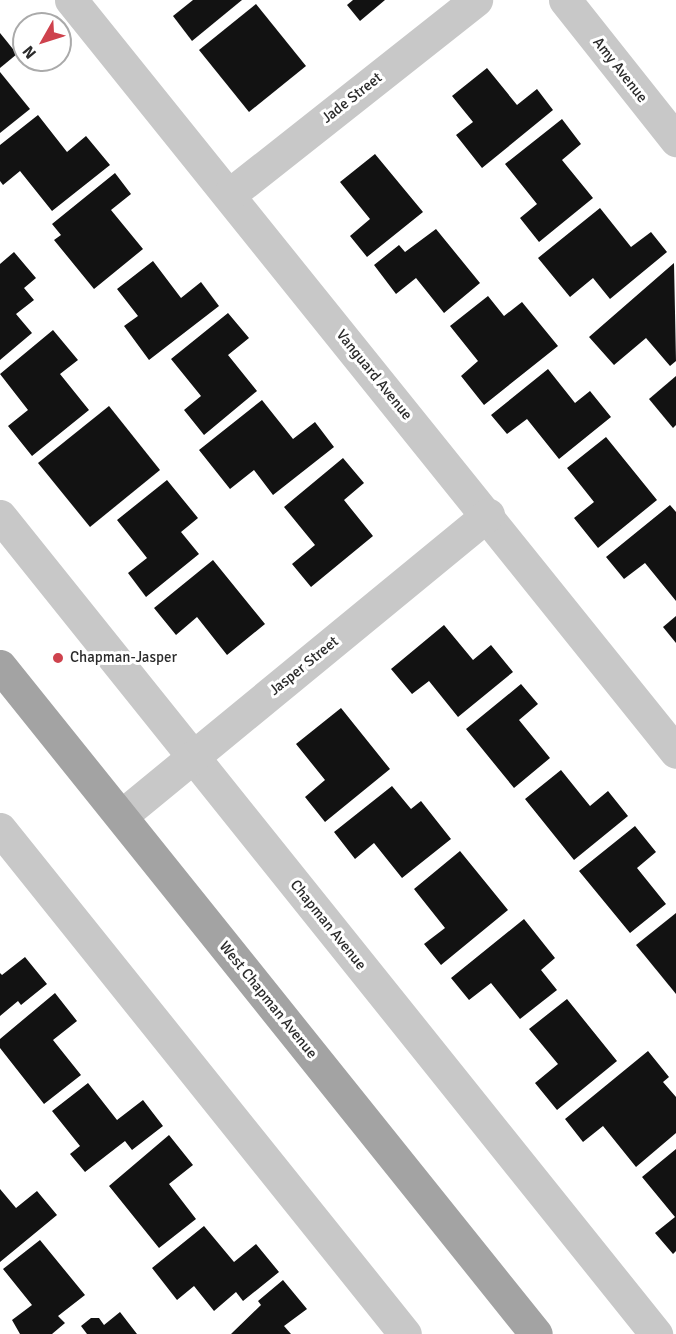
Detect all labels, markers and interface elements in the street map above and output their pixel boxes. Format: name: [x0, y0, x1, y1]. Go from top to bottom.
north arrow: [12, 12, 72, 72]
street label: Amy Avenue: [589, 34, 651, 106]
text: N: [18, 41, 41, 63]
street label: Jade Street: [318, 69, 386, 127]
street label: Vanguard Avenue: [332, 326, 416, 424]
street label: Jasper Street: [266, 633, 342, 699]
place label: Chapman-Jasper: [70, 649, 177, 667]
marker: Chapman-Jasper: [51, 651, 65, 665]
street label: Chapman Avenue: [286, 876, 370, 974]
street label: West Chapman Avenue: [215, 938, 321, 1062]

